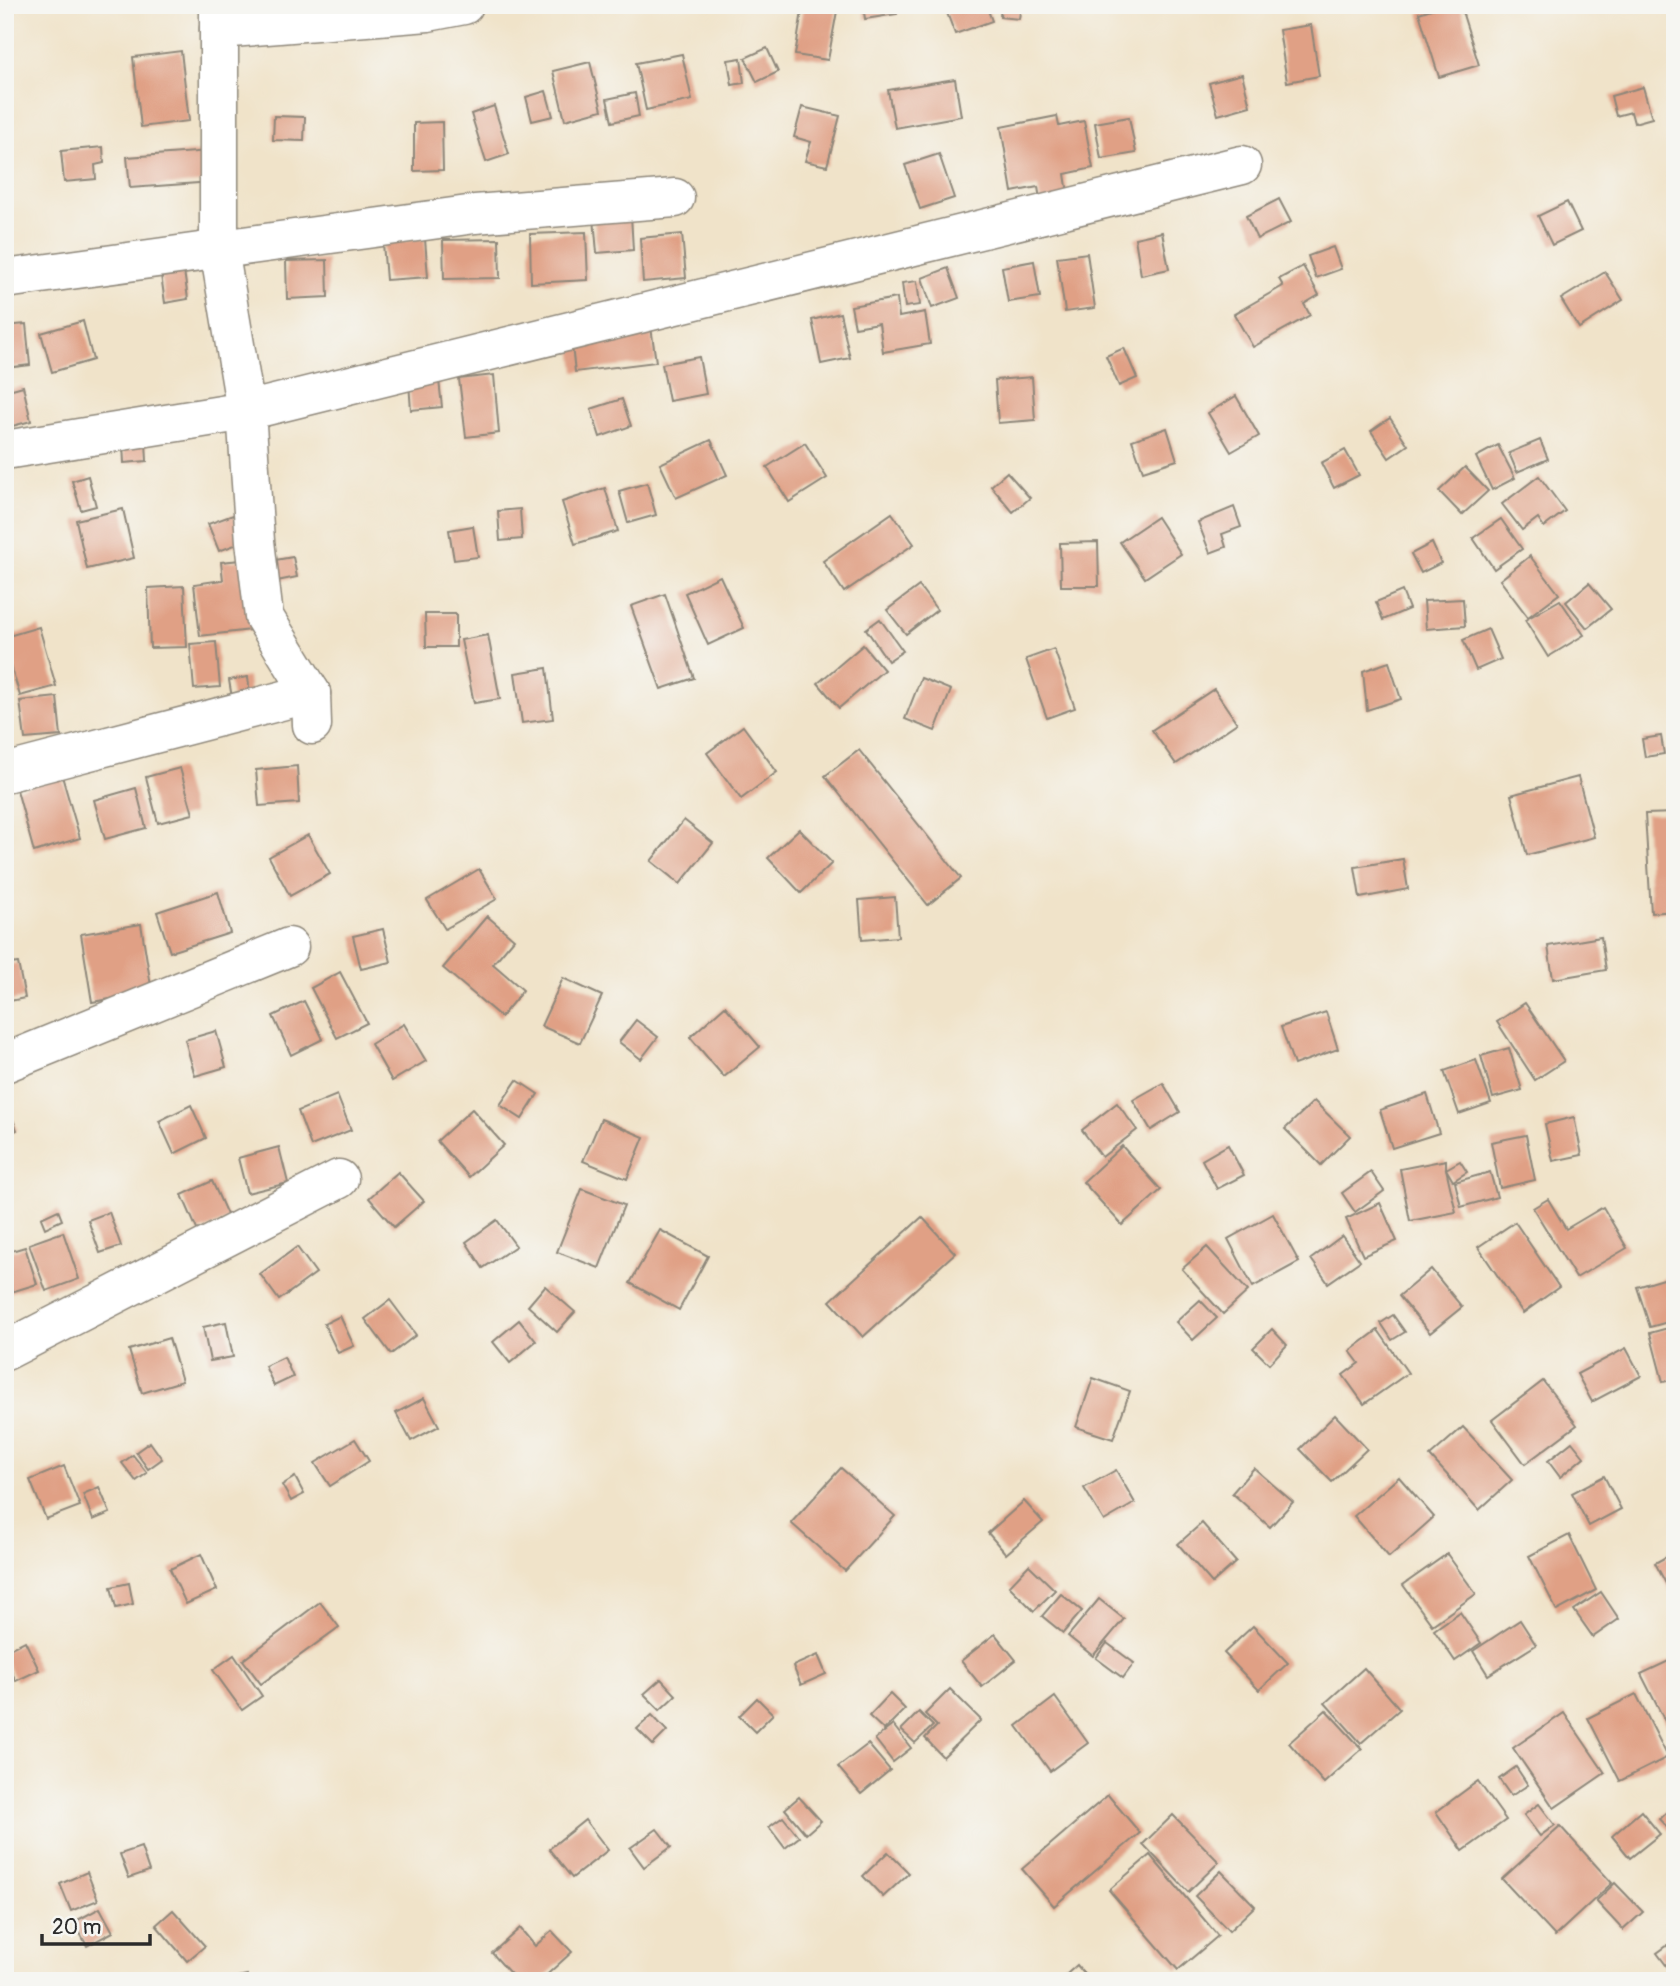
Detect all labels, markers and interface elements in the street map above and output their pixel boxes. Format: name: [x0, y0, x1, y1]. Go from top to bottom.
scale bar: [42, 1902, 150, 1946]
text: 20 m: [52, 1914, 101, 1941]

